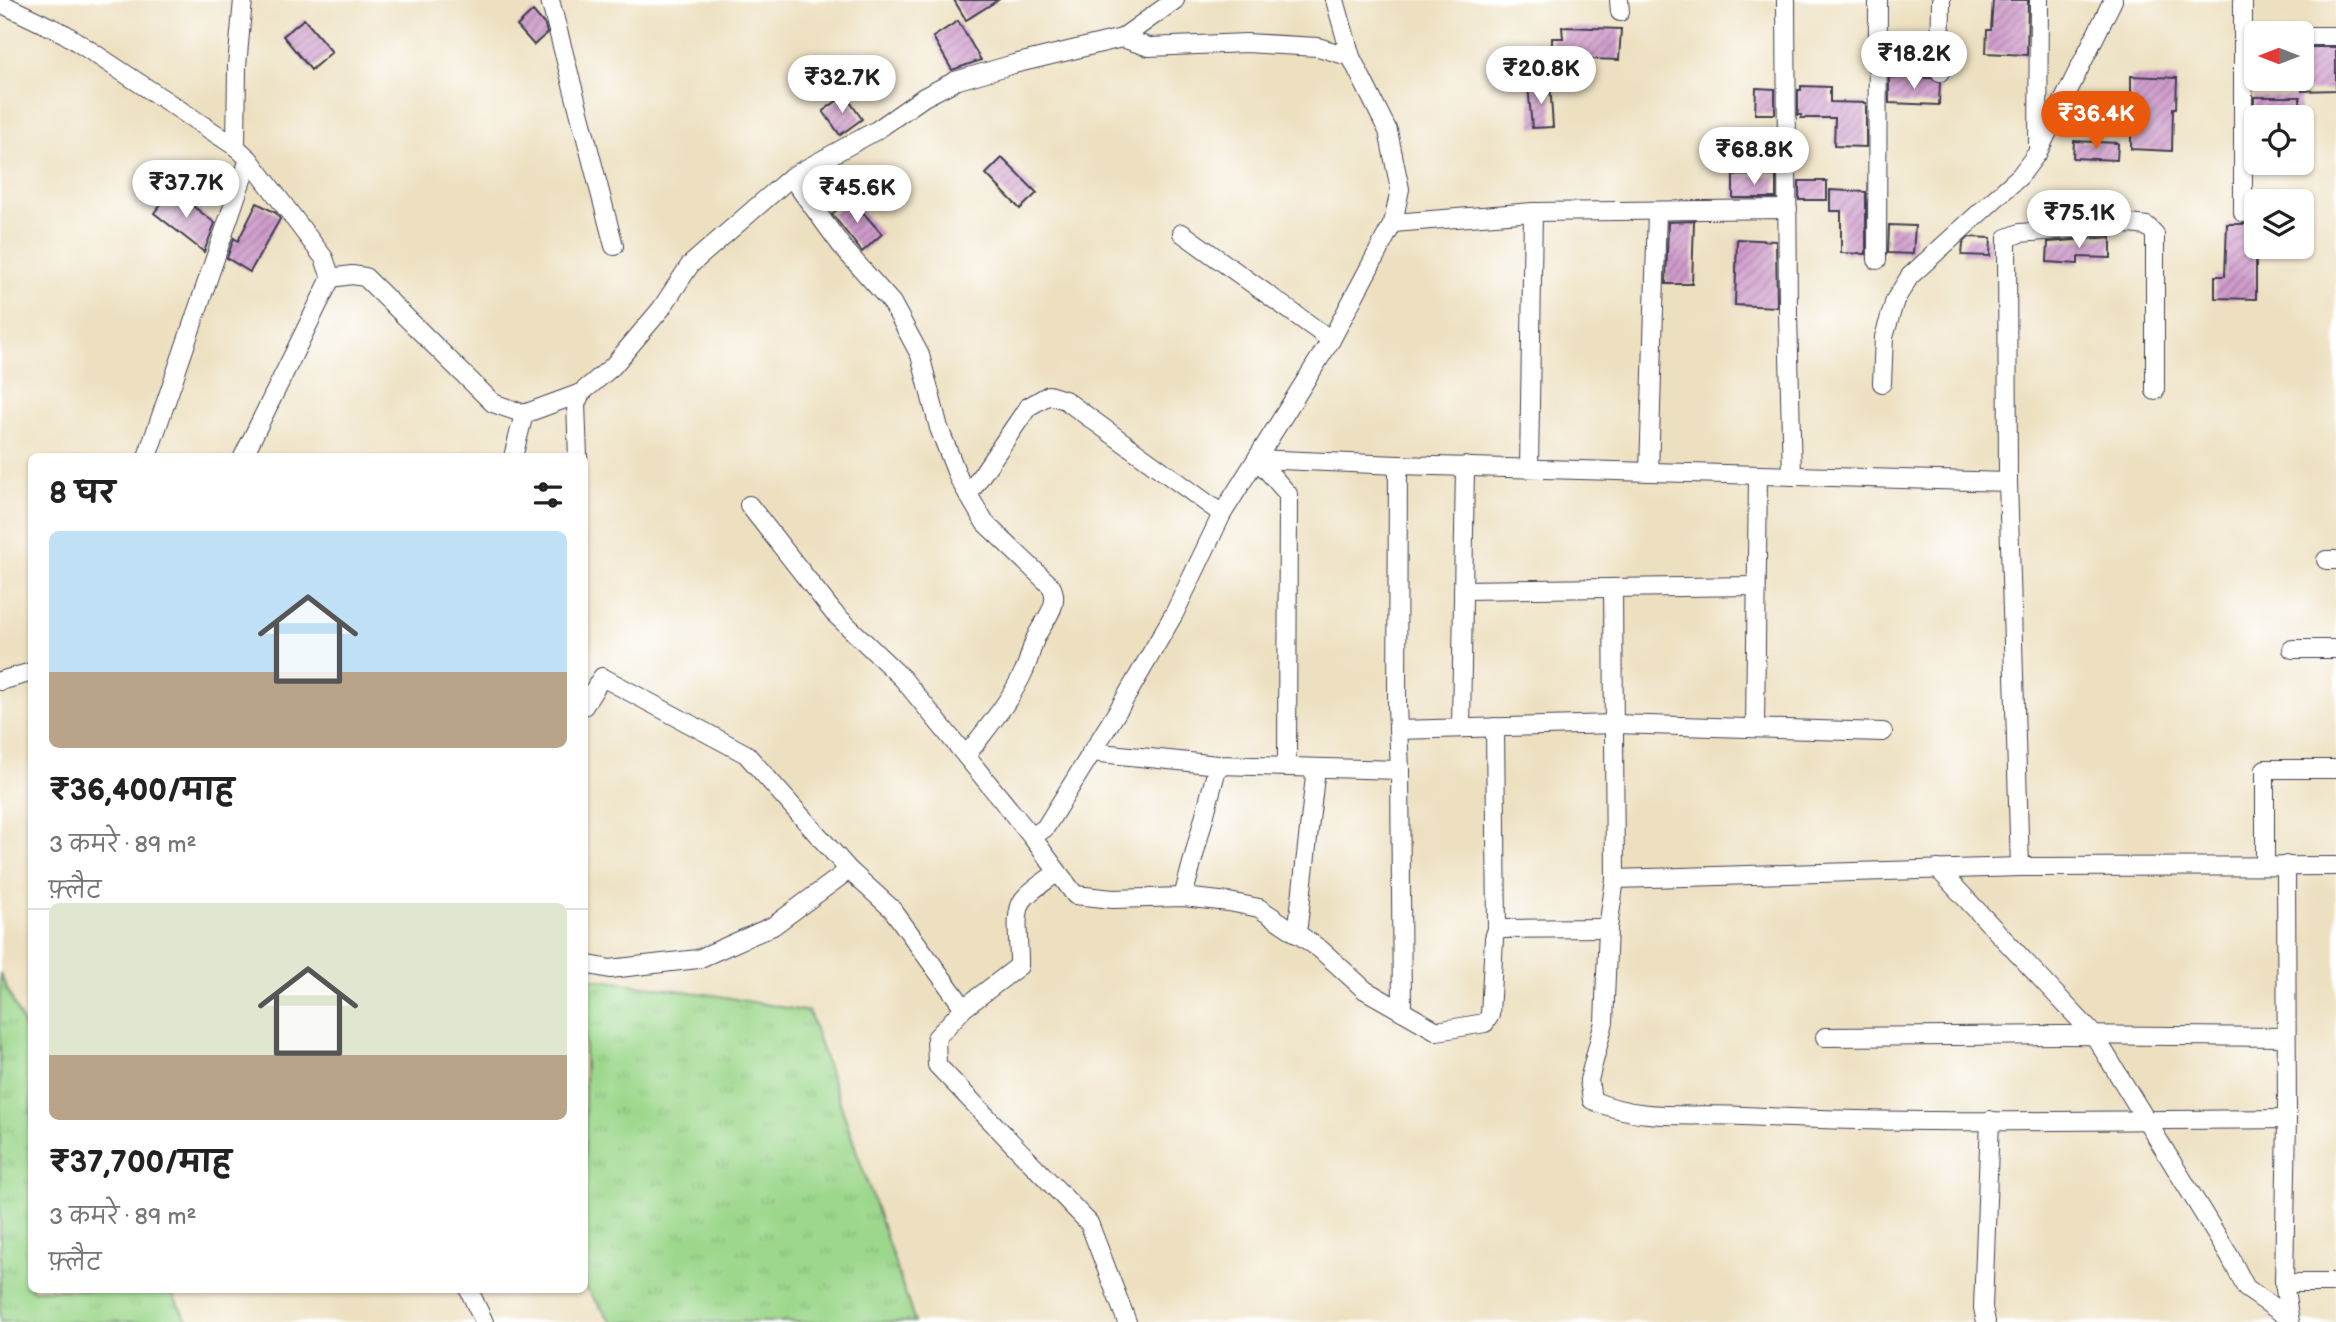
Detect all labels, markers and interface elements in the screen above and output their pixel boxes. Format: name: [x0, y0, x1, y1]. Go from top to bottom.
north arrow: [2244, 21, 2314, 91]
map controls: [2244, 21, 2314, 259]
pin: ₹18.2K: [1857, 32, 1971, 91]
text: ₹18.2K: [1877, 40, 1951, 68]
pin: ₹20.8K: [1484, 46, 1598, 106]
pin: ₹32.7K: [785, 55, 899, 115]
text: ₹20.8K: [1502, 55, 1580, 83]
text: ₹32.7K: [804, 64, 880, 92]
pin: ₹36.4K: [2039, 92, 2153, 151]
text: ₹36.4K: [2057, 100, 2135, 128]
button: locate: [2244, 105, 2314, 175]
pin: ₹68.8K: [1697, 128, 1811, 187]
text: ₹68.8K: [1715, 136, 1793, 164]
pin: ₹37.7K: [129, 160, 243, 220]
pin: ₹45.6K: [800, 166, 914, 225]
text: ₹37.7K: [148, 169, 224, 197]
text: ₹45.6K: [818, 174, 896, 202]
button: layers: [2244, 189, 2314, 259]
pin: ₹75.1K: [2022, 190, 2136, 250]
text: ₹75.1K: [2043, 199, 2115, 227]
text: 8 घर: [49, 476, 115, 512]
icon: filters: [529, 476, 567, 514]
icon: home: [245, 576, 371, 702]
text: ₹36,400/माह: [49, 773, 234, 809]
text: 3 कमरे · 89 m²: [49, 831, 196, 859]
text: फ़्लैट: [49, 877, 101, 905]
icon: home: [245, 948, 371, 1074]
text: ₹37,700/माह: [49, 1145, 231, 1181]
text: 3 कमरे · 89 m²: [49, 1203, 196, 1231]
text: फ़्लैट: [49, 1249, 101, 1277]

